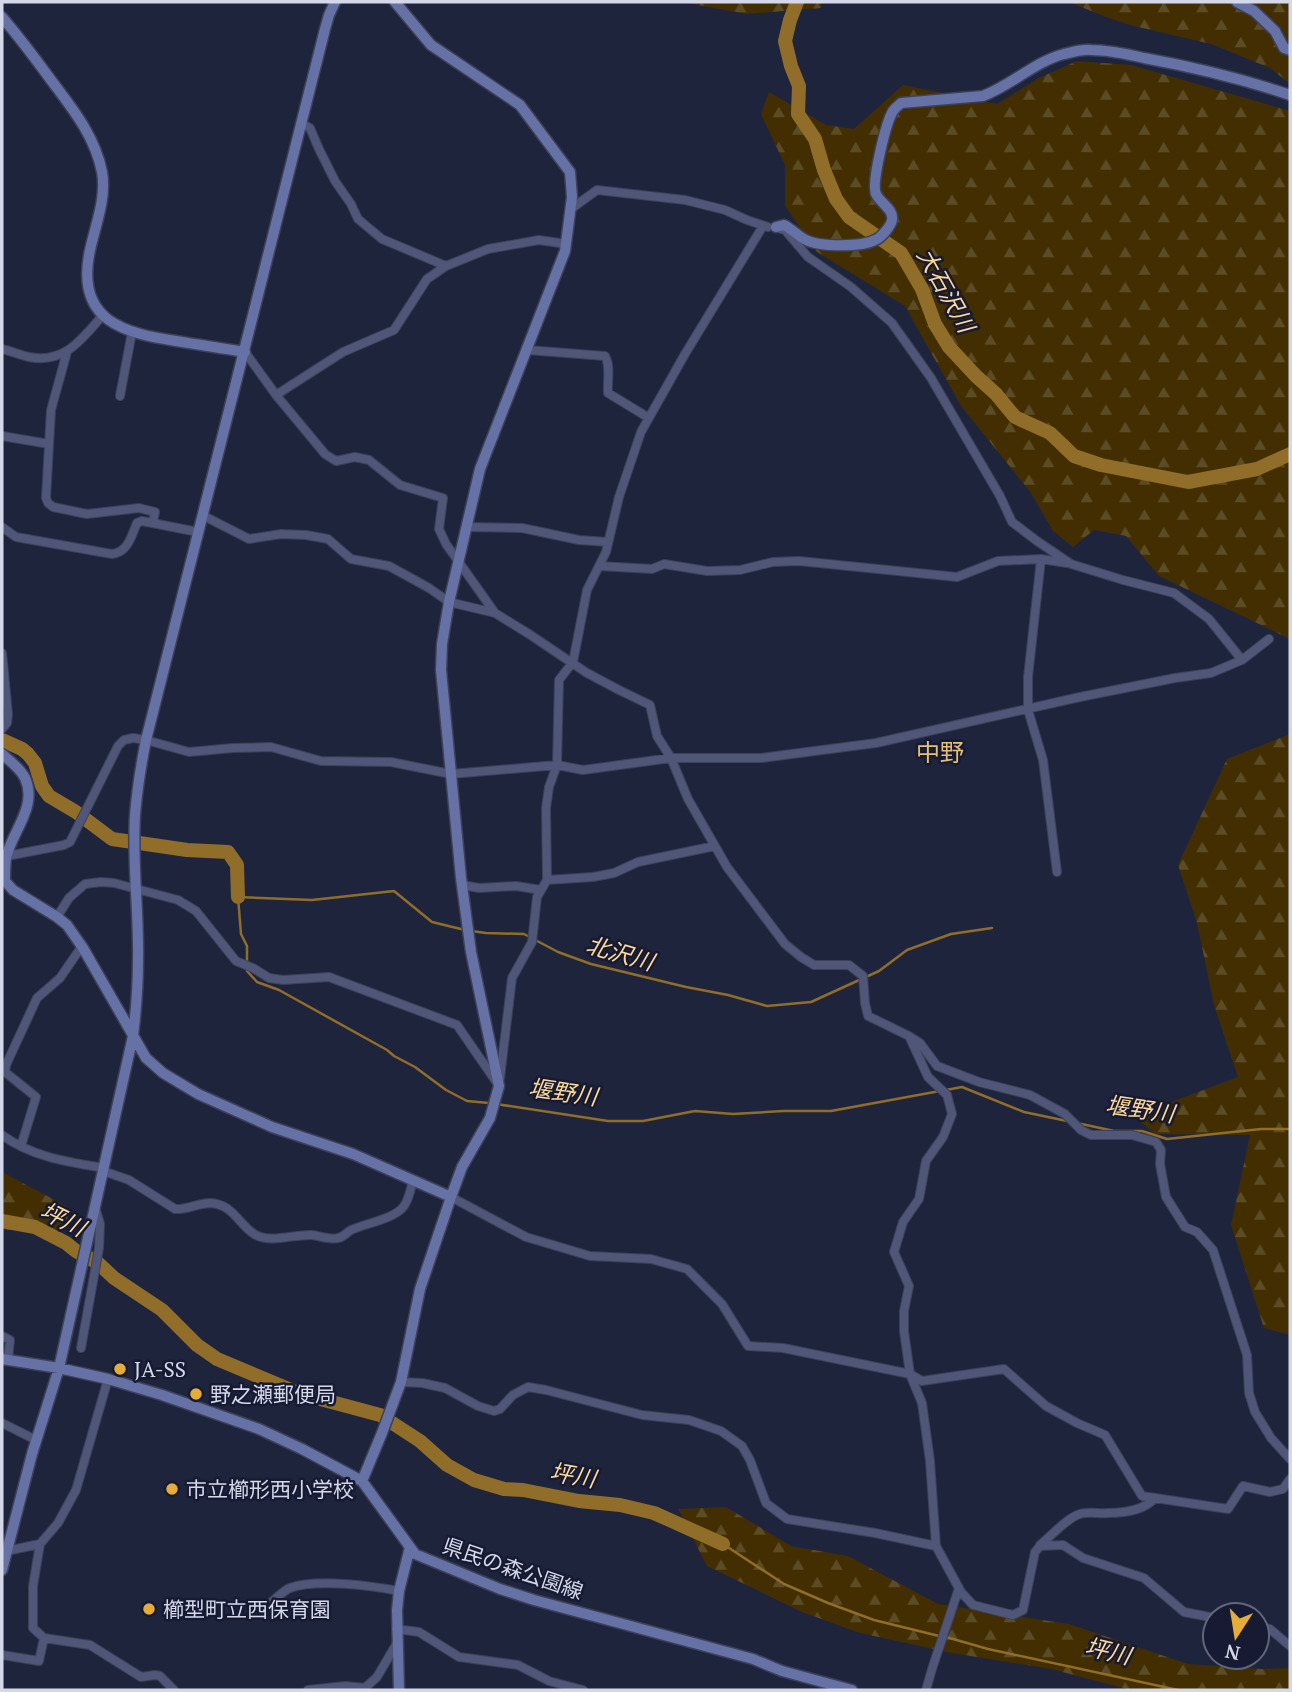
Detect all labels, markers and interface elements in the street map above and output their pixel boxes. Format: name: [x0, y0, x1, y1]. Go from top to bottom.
water label: 大石沢川: [910, 242, 983, 340]
district label: 中野: [916, 736, 964, 768]
water label: 北沢川: [583, 929, 660, 978]
water label: 堰野川: [527, 1072, 602, 1113]
water label: 堰野川: [1104, 1089, 1179, 1130]
water label: 坪川: [36, 1195, 93, 1244]
place label: JA-SS: [134, 1355, 186, 1383]
marker: JA-SS: [112, 1361, 128, 1377]
place label: 野之瀬郵便局: [210, 1380, 336, 1408]
marker: 野之瀬郵便局: [188, 1386, 204, 1402]
water label: 坪川: [548, 1456, 601, 1495]
place label: 市立櫛形西小学校: [186, 1475, 354, 1503]
marker: 市立櫛形西小学校: [164, 1481, 180, 1497]
street label: 県民の森公園線: [439, 1531, 587, 1605]
place label: 櫛型町立西保育園: [163, 1595, 331, 1623]
marker: 櫛型町立西保育園: [141, 1601, 157, 1617]
north arrow: [1201, 1601, 1271, 1671]
water label: 坪川: [1082, 1631, 1137, 1672]
text: N: [1222, 1639, 1242, 1667]

